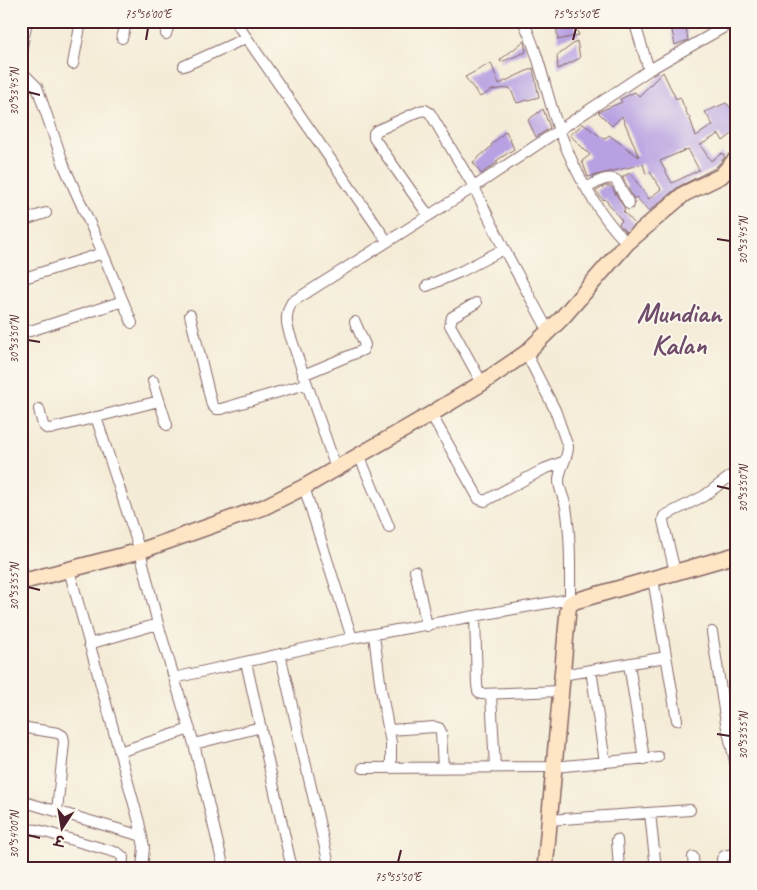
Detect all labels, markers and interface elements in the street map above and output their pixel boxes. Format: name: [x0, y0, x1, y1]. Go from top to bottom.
text: 75°56'00"E: [125, 6, 173, 22]
text: 75°55'50"E: [553, 6, 601, 22]
text: 30°53'45"N: [6, 67, 22, 116]
text: 30°53'45"N: [735, 216, 751, 265]
district label: Mundian Kalan: [637, 295, 723, 362]
text: 30°53'50"N: [6, 315, 22, 364]
text: 30°53'50"N: [735, 464, 751, 513]
text: 30°53'55"N: [6, 562, 22, 611]
text: 30°53'55"N: [735, 711, 751, 760]
north arrow: [38, 802, 88, 852]
text: 30°54'00"N: [6, 810, 22, 859]
text: उ: [51, 831, 68, 850]
text: 75°55'50"E: [375, 869, 423, 885]

